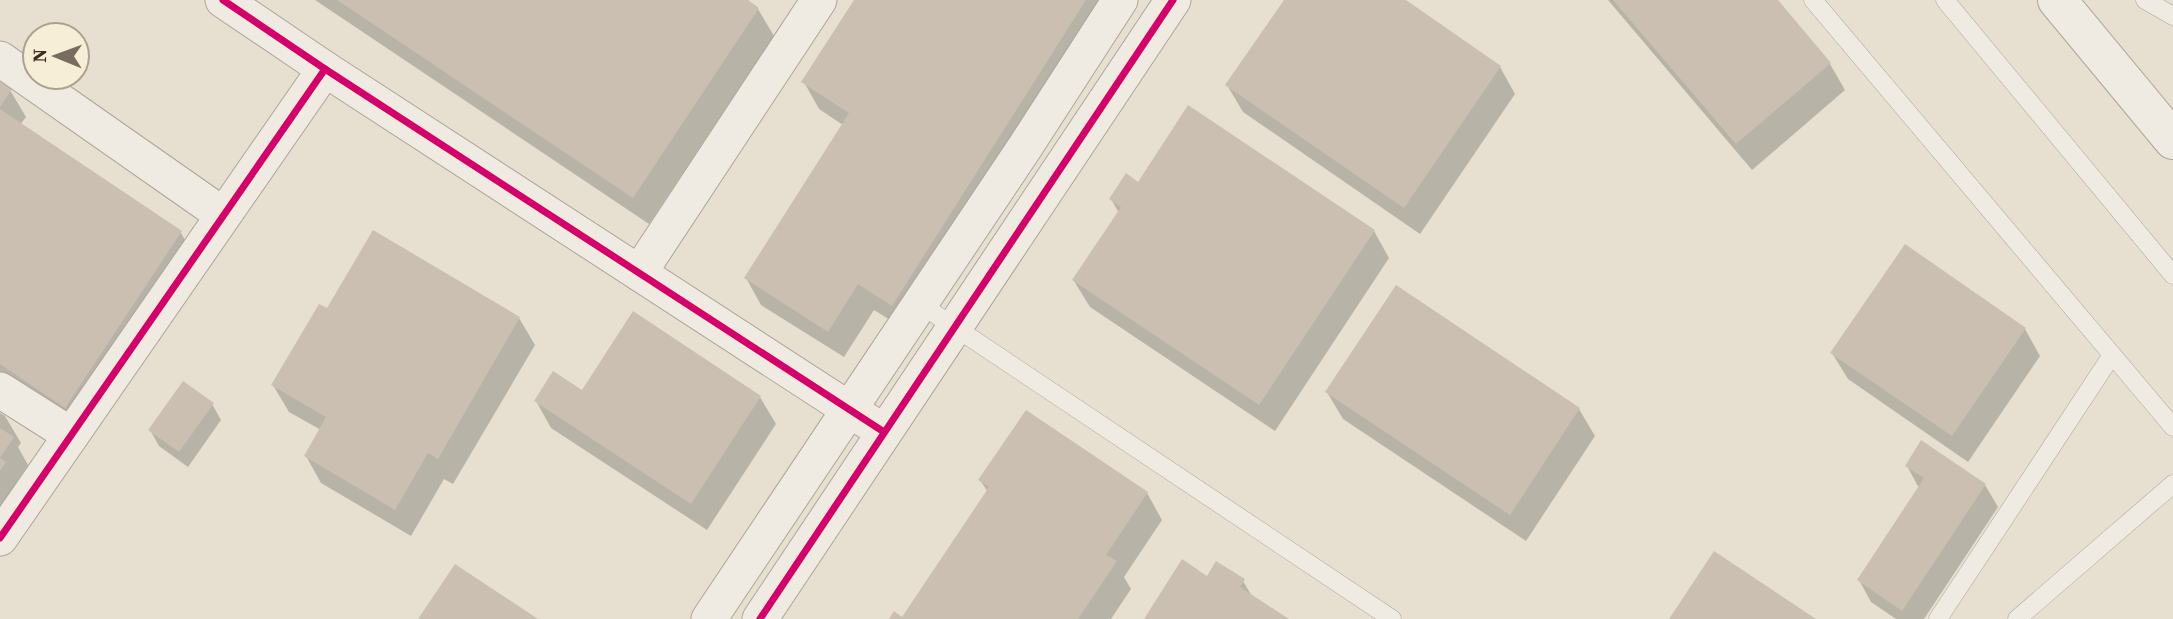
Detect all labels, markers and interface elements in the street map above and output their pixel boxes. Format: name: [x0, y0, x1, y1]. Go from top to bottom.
north arrow: [21, 21, 91, 91]
text: N: [26, 48, 52, 63]

